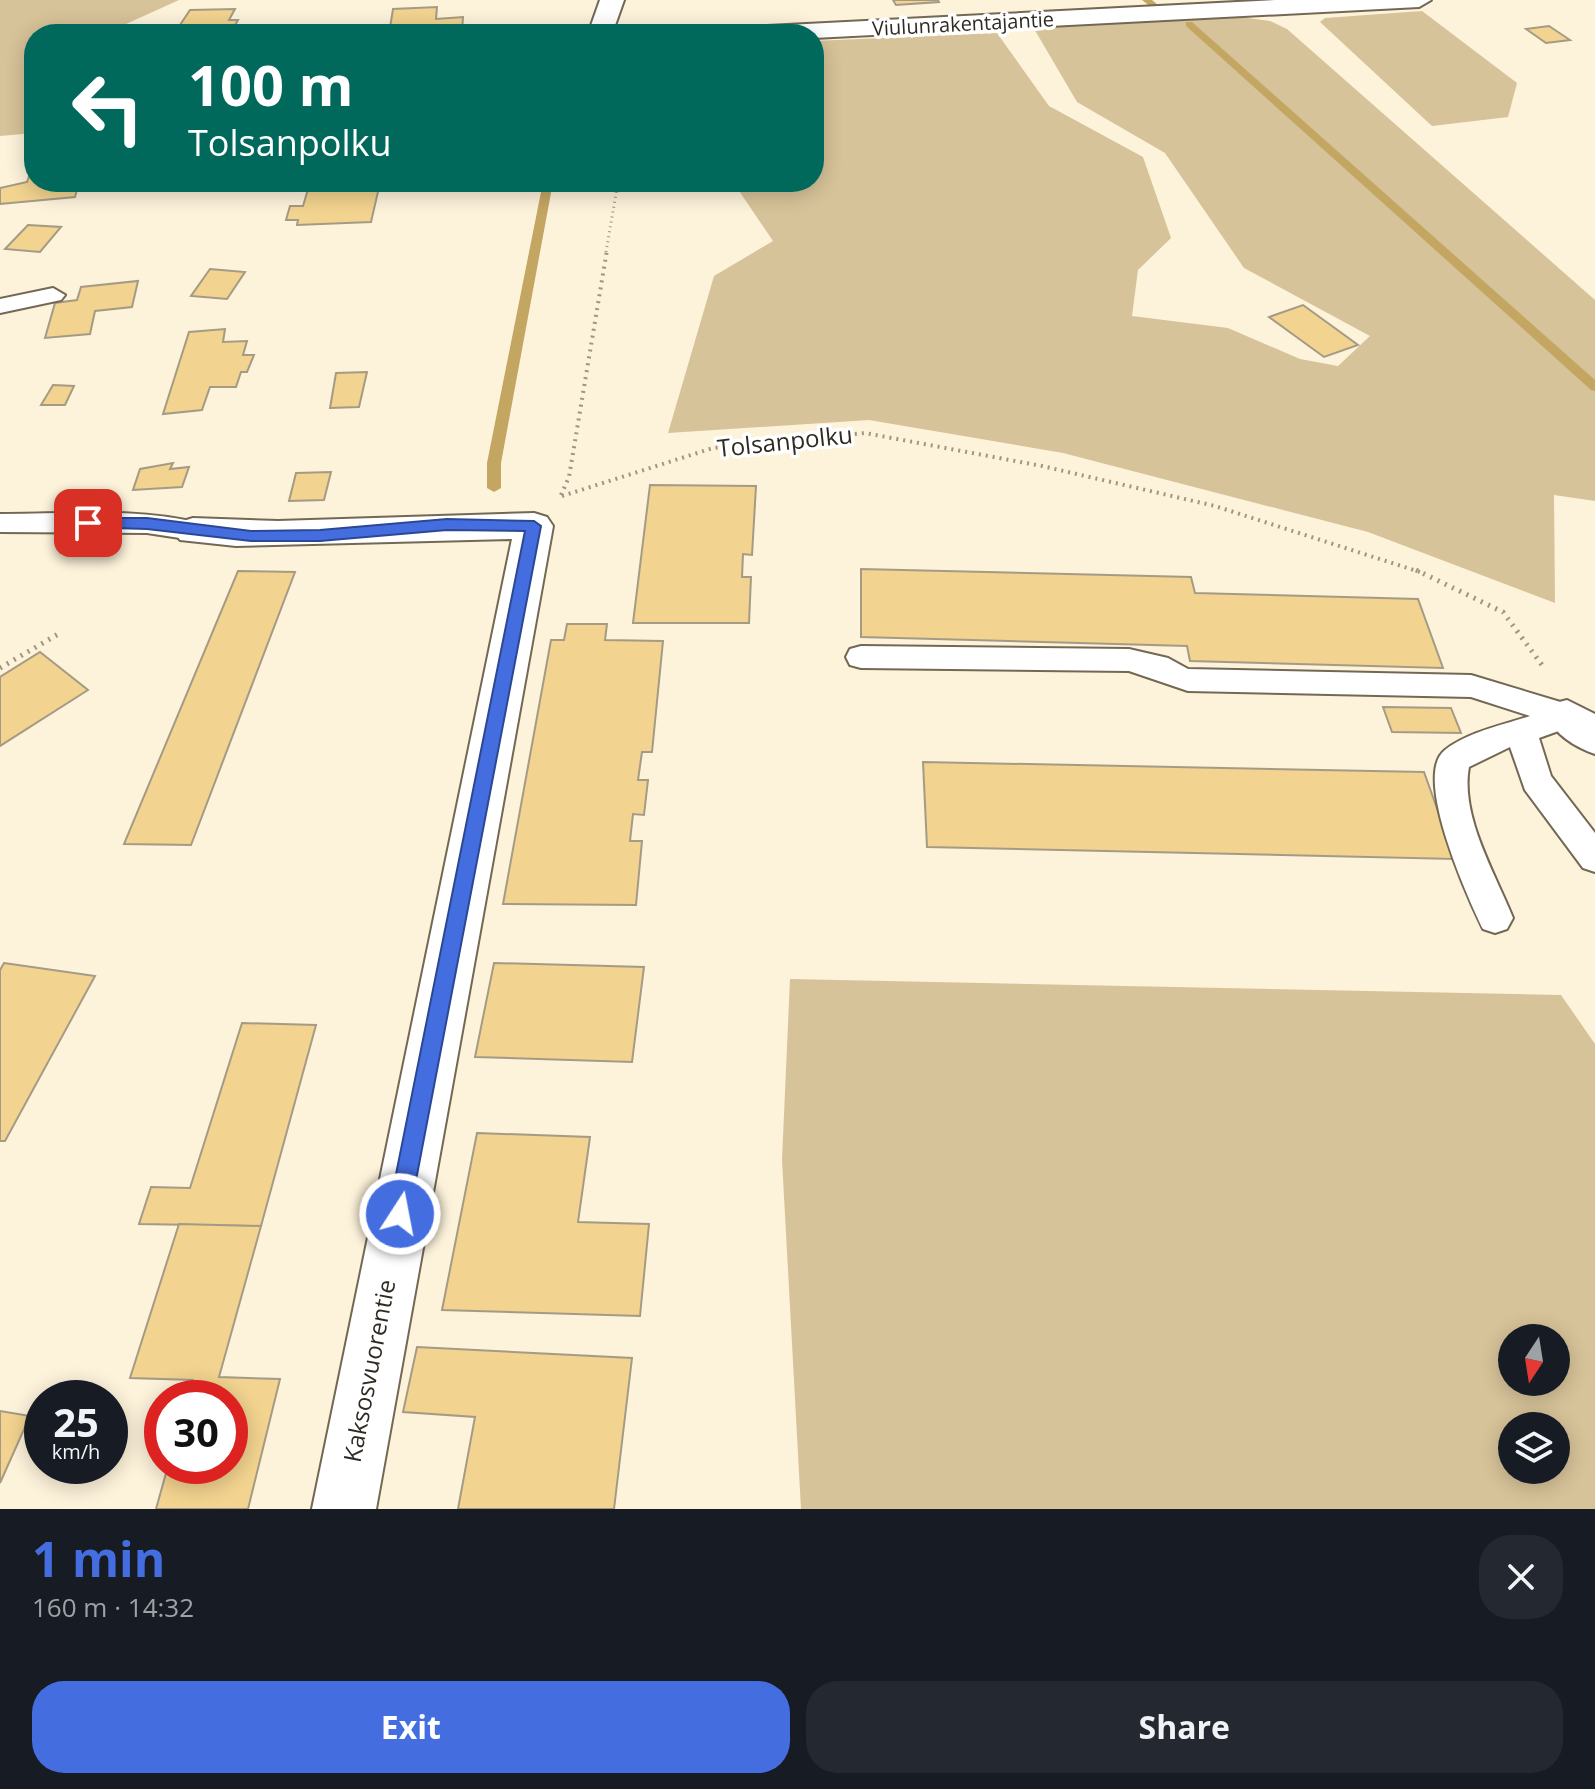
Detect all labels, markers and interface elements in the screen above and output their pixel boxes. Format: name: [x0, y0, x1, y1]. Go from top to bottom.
street label: Viulunrakentajantie: [871, 5, 1055, 42]
text: 100 m: [188, 46, 354, 122]
icon: left: [56, 56, 160, 160]
text: Tolsanpolku: [188, 118, 392, 167]
street label: Tolsanpolku: [716, 417, 854, 464]
pin: [54, 489, 122, 557]
icon: arrive: [66, 501, 110, 545]
position arrow: [358, 1172, 442, 1256]
street label: Kaksosvuorentie: [335, 1277, 402, 1465]
north arrow: [1498, 1324, 1570, 1396]
map controls: [1498, 1324, 1570, 1484]
speed limit sign: 30: [144, 1380, 248, 1484]
text: 25: [53, 1394, 99, 1449]
button: layers: [1498, 1412, 1570, 1484]
text: km/h: [52, 1438, 100, 1465]
text: 1 min: [32, 1526, 165, 1591]
button: close: [1479, 1535, 1563, 1619]
text: 160 m · 14:32: [32, 1589, 194, 1625]
button: Exit: [32, 1681, 790, 1773]
button: Share: [806, 1681, 1563, 1773]

